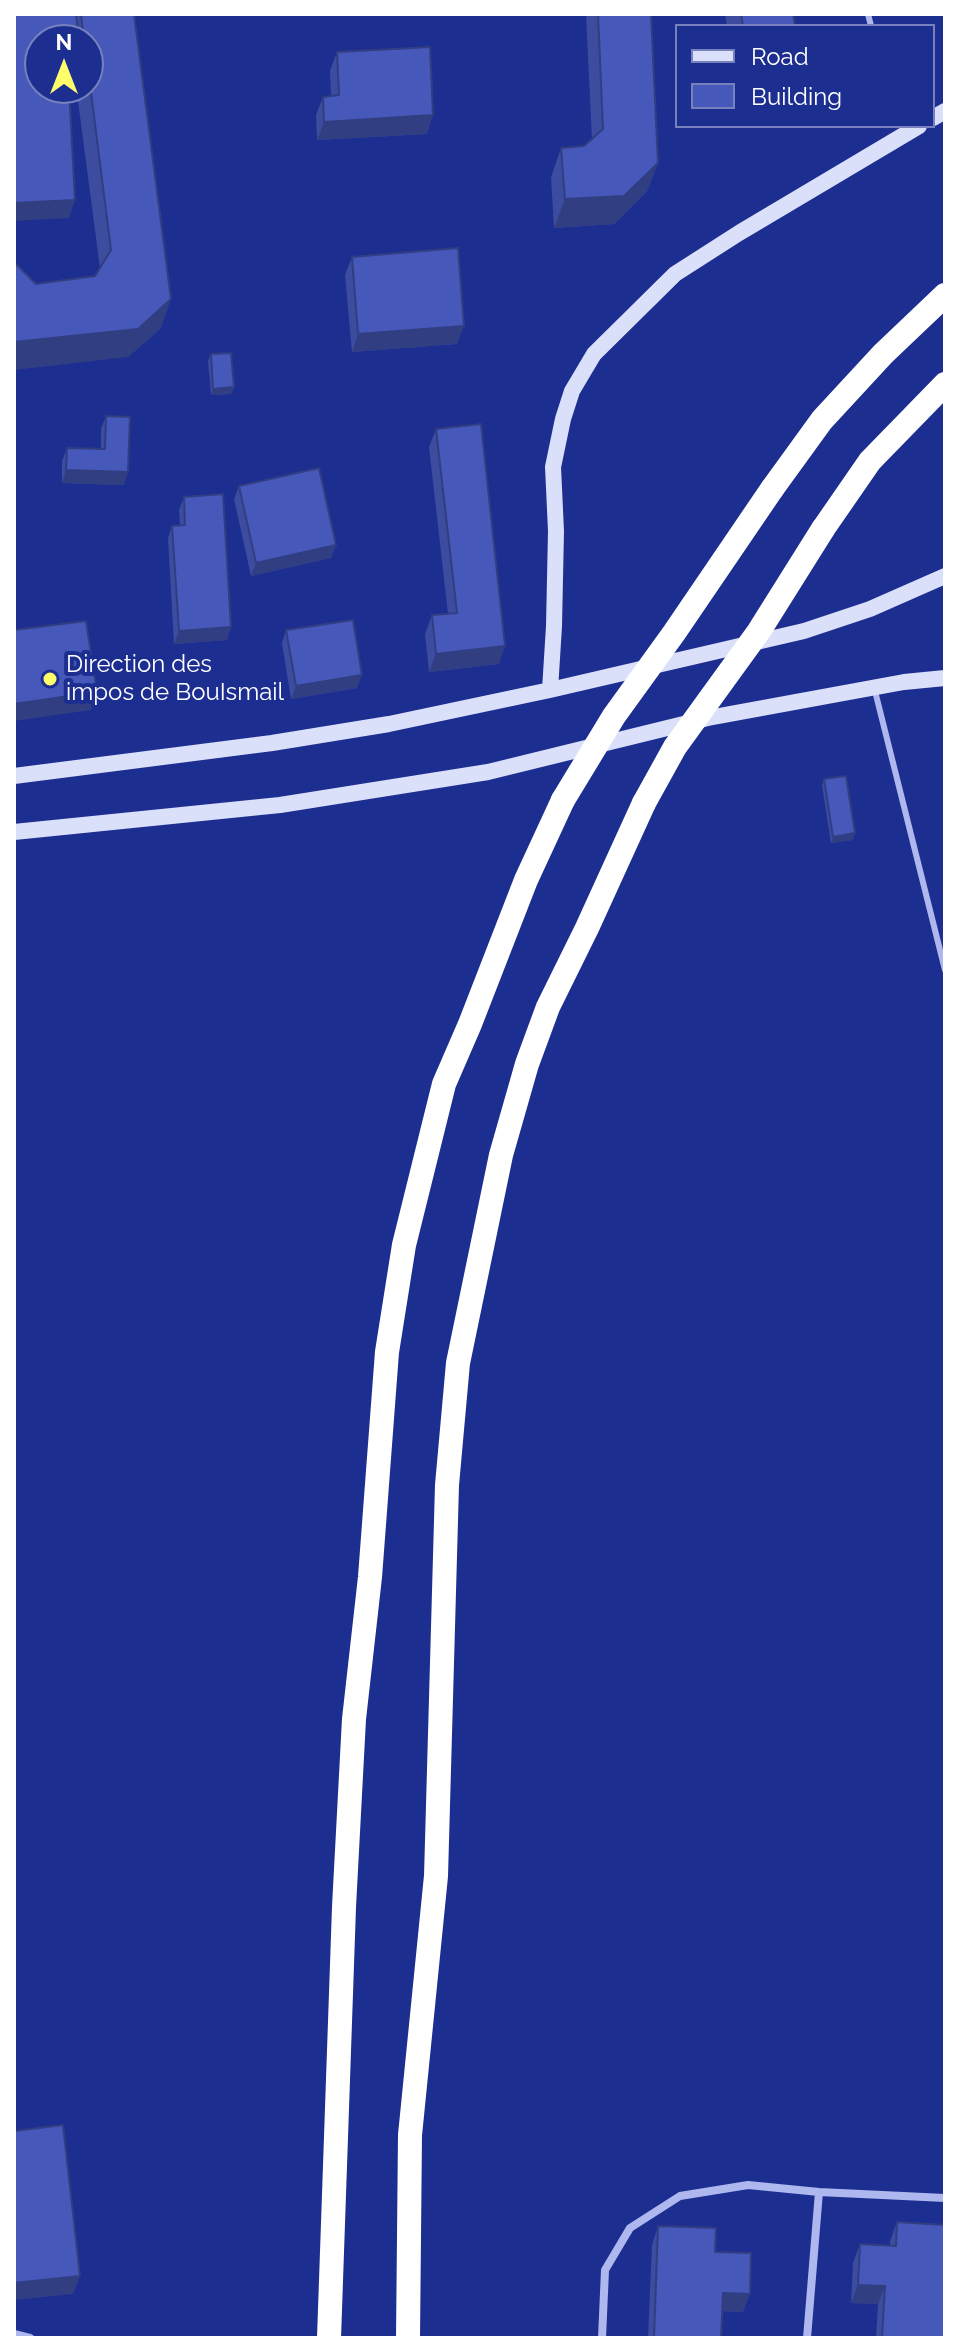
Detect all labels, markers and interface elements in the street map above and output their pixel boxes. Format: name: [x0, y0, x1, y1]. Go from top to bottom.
north arrow: [24, 24, 104, 104]
legend: [675, 24, 935, 128]
text: N: [56, 29, 72, 55]
text: Road: [751, 42, 809, 71]
text: Building: [751, 82, 842, 111]
place label: Direction des impos de BouIsmail: [66, 651, 284, 707]
marker: Direction des impos de BouIsmail: [41, 670, 59, 688]

